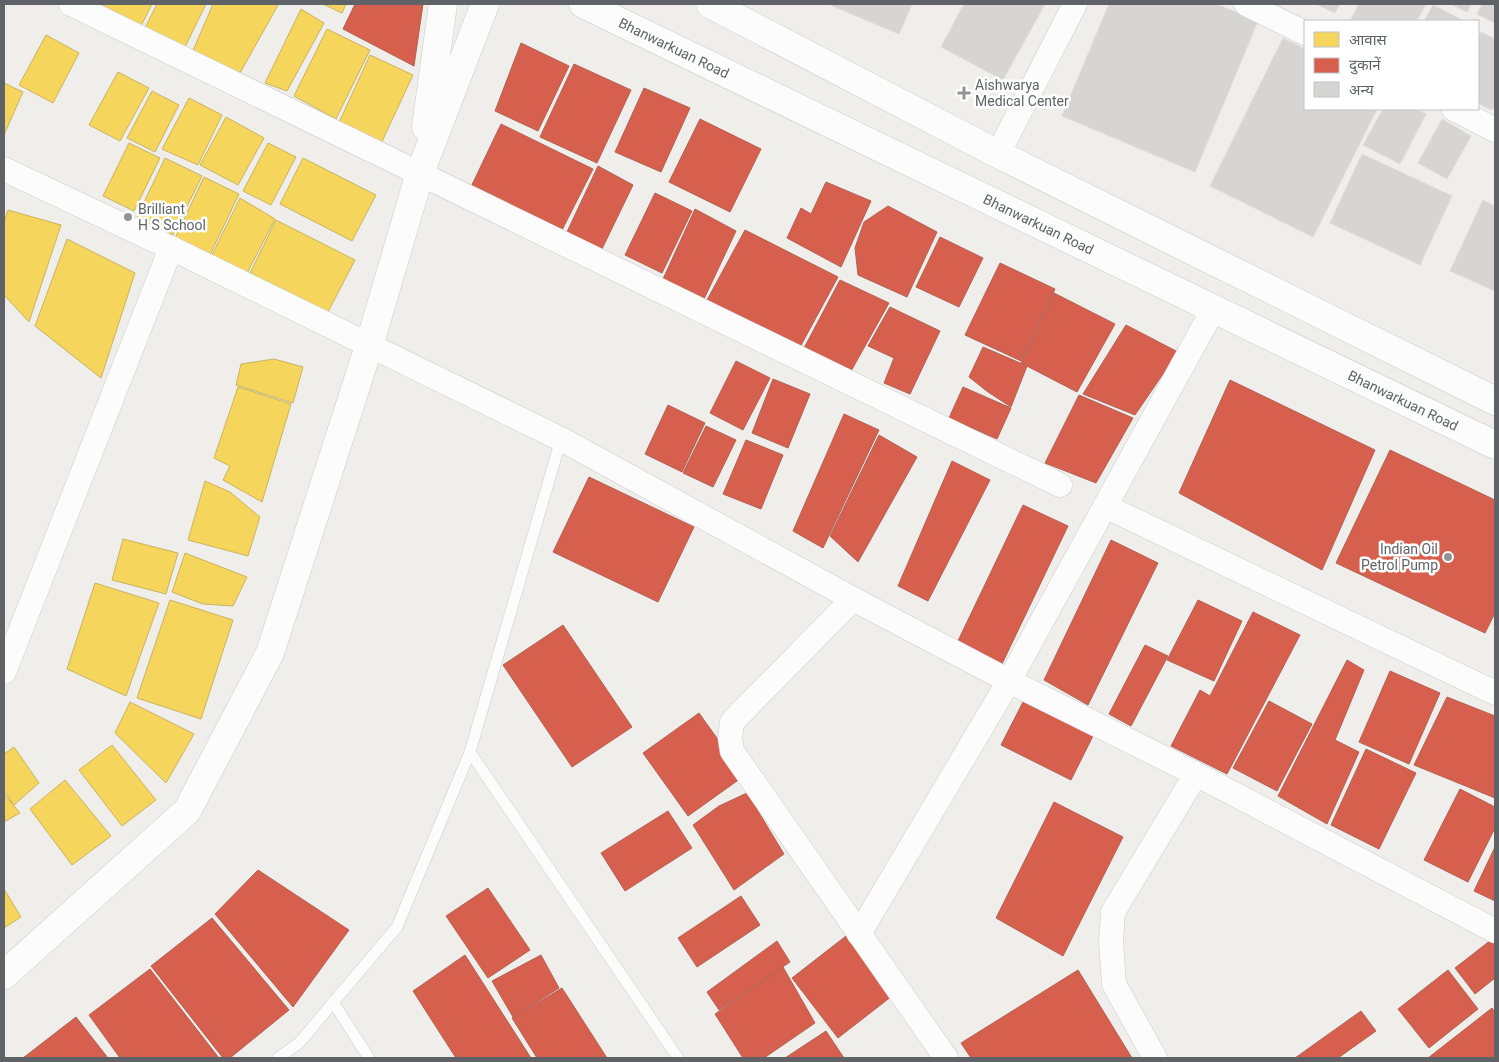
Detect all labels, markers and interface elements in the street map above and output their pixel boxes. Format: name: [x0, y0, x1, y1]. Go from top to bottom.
street label: Bhanwarkuan Road: [616, 15, 732, 81]
legend: [1304, 20, 1479, 110]
text: आवास: [1349, 31, 1388, 49]
text: दुकानें: [1349, 56, 1381, 75]
place label: Aishwarya Medical Center: [975, 77, 1069, 109]
text: अन्य: [1349, 81, 1374, 99]
marker: Aishwarya Medical Center: [957, 86, 971, 100]
street label: Bhanwarkuan Road: [981, 191, 1096, 258]
place label: Brilliant H S School: [138, 201, 206, 233]
marker: Brilliant H S School: [122, 211, 134, 223]
street label: Bhanwarkuan Road: [1345, 367, 1461, 434]
place label: Indian Oil Petrol Pump: [1361, 541, 1438, 573]
marker: Indian Oil Petrol Pump: [1442, 551, 1454, 563]

